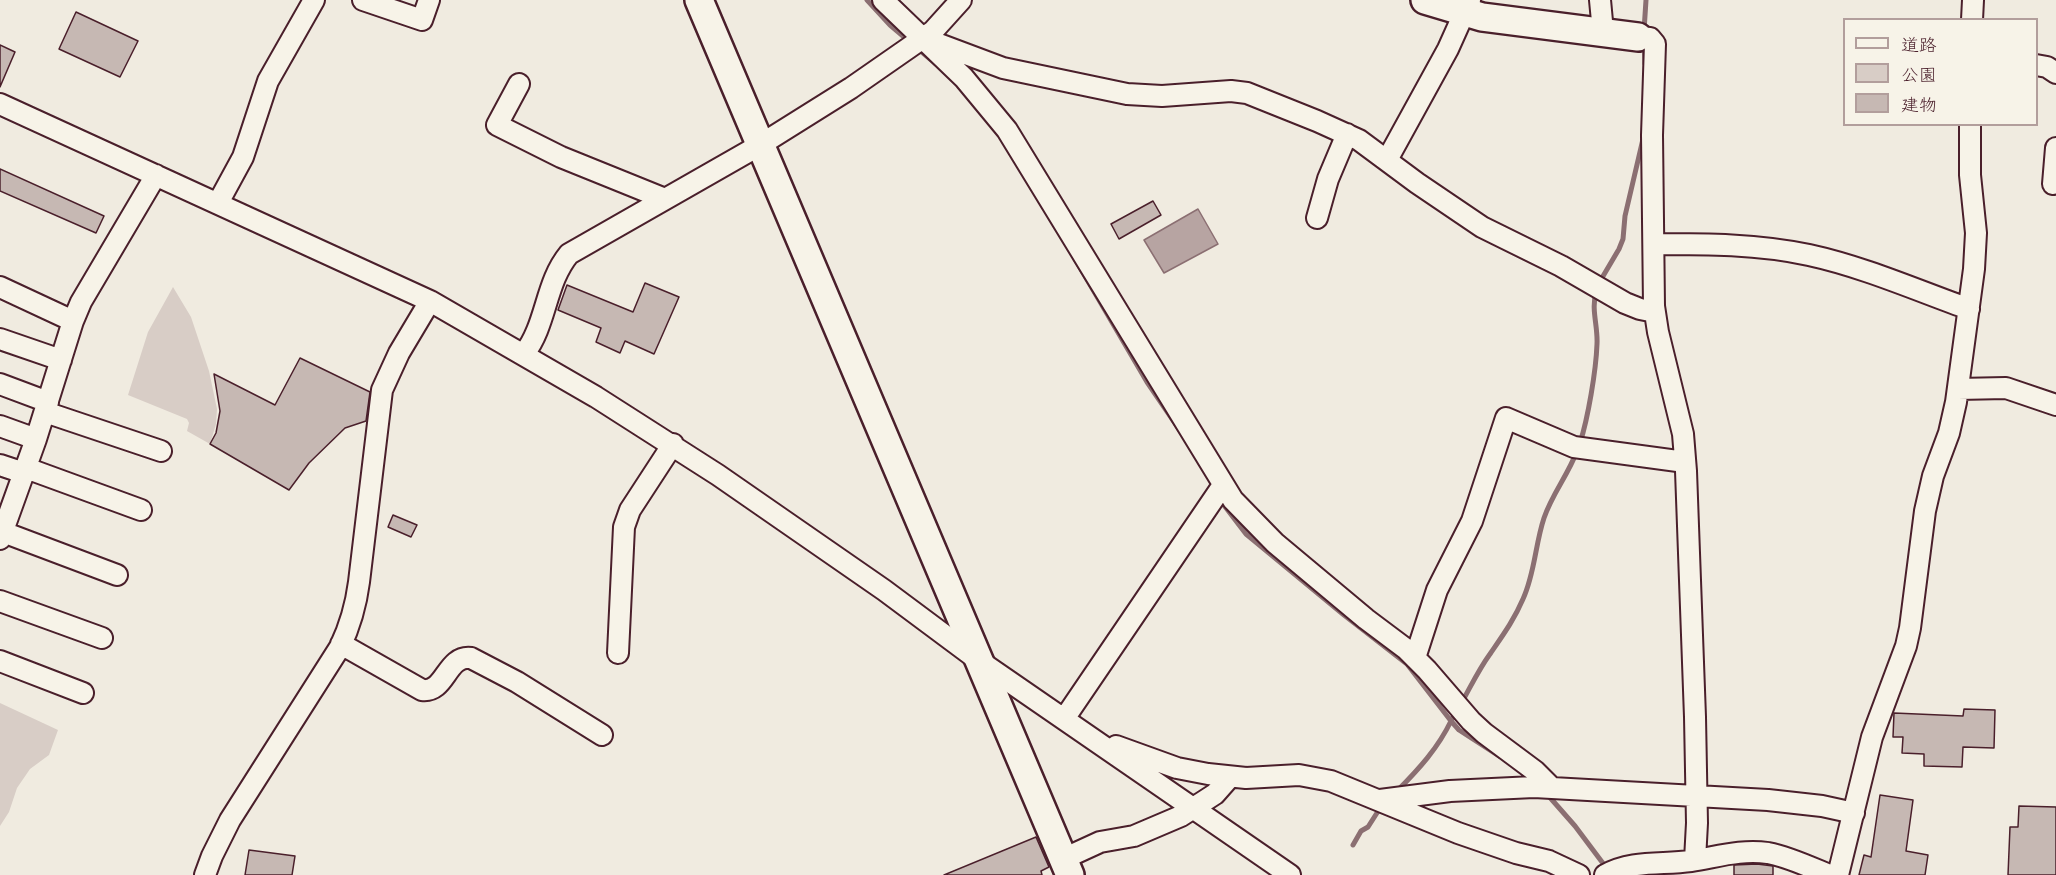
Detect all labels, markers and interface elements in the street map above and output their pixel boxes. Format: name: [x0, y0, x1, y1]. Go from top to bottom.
legend: [1843, 18, 2038, 126]
text: 道路: [1901, 34, 1937, 56]
text: 公園: [1901, 64, 1937, 86]
text: 建物: [1901, 94, 1937, 116]

